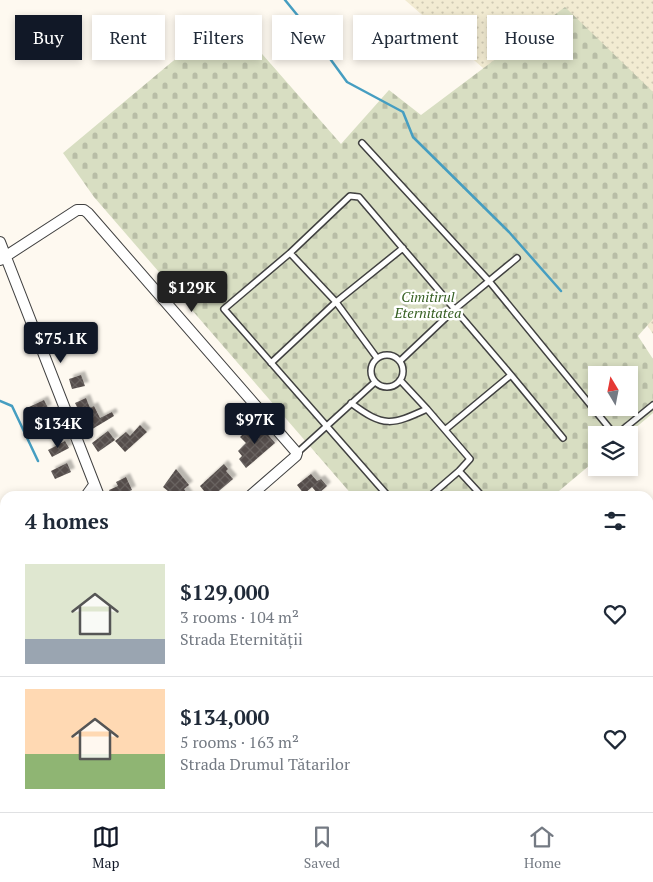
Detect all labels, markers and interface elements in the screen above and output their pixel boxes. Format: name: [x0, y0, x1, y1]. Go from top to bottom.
chip: Buy: [15, 15, 82, 60]
chip: Rent: [92, 15, 165, 60]
chip: Filters: [175, 15, 262, 60]
chip: New: [272, 15, 343, 60]
chip: Apartment: [353, 15, 477, 60]
chip: House: [487, 15, 573, 60]
pin: $129K: [157, 270, 227, 313]
text: $129K: [168, 276, 216, 298]
park label: Cimitirul Eternitatea: [394, 287, 461, 322]
pin: $75.1K: [20, 322, 102, 364]
text: $75.1K: [35, 327, 87, 349]
north arrow: [588, 366, 638, 416]
map controls: [588, 366, 638, 476]
pin: $97K: [225, 402, 285, 445]
pin: $134K: [23, 406, 93, 449]
text: $97K: [236, 408, 274, 430]
text: $134K: [34, 412, 82, 434]
button: layers: [588, 426, 638, 476]
text: 4 homes: [25, 507, 109, 535]
icon: filters: [601, 507, 629, 535]
text: $129,000: [180, 578, 269, 606]
icon: home: [65, 584, 125, 644]
icon: heart: [601, 600, 629, 628]
text: 3 rooms · 104 m²: [180, 606, 299, 628]
text: Strada Eternității: [180, 628, 303, 650]
text: $134,000: [180, 703, 269, 731]
icon: home: [65, 709, 125, 769]
icon: heart: [601, 725, 629, 753]
text: 5 rooms · 163 m²: [180, 731, 299, 753]
text: Strada Drumul Tătarilor: [180, 753, 350, 775]
tab: Map: [92, 823, 120, 872]
tab: Saved: [304, 823, 340, 872]
tab: Home: [524, 823, 561, 872]

